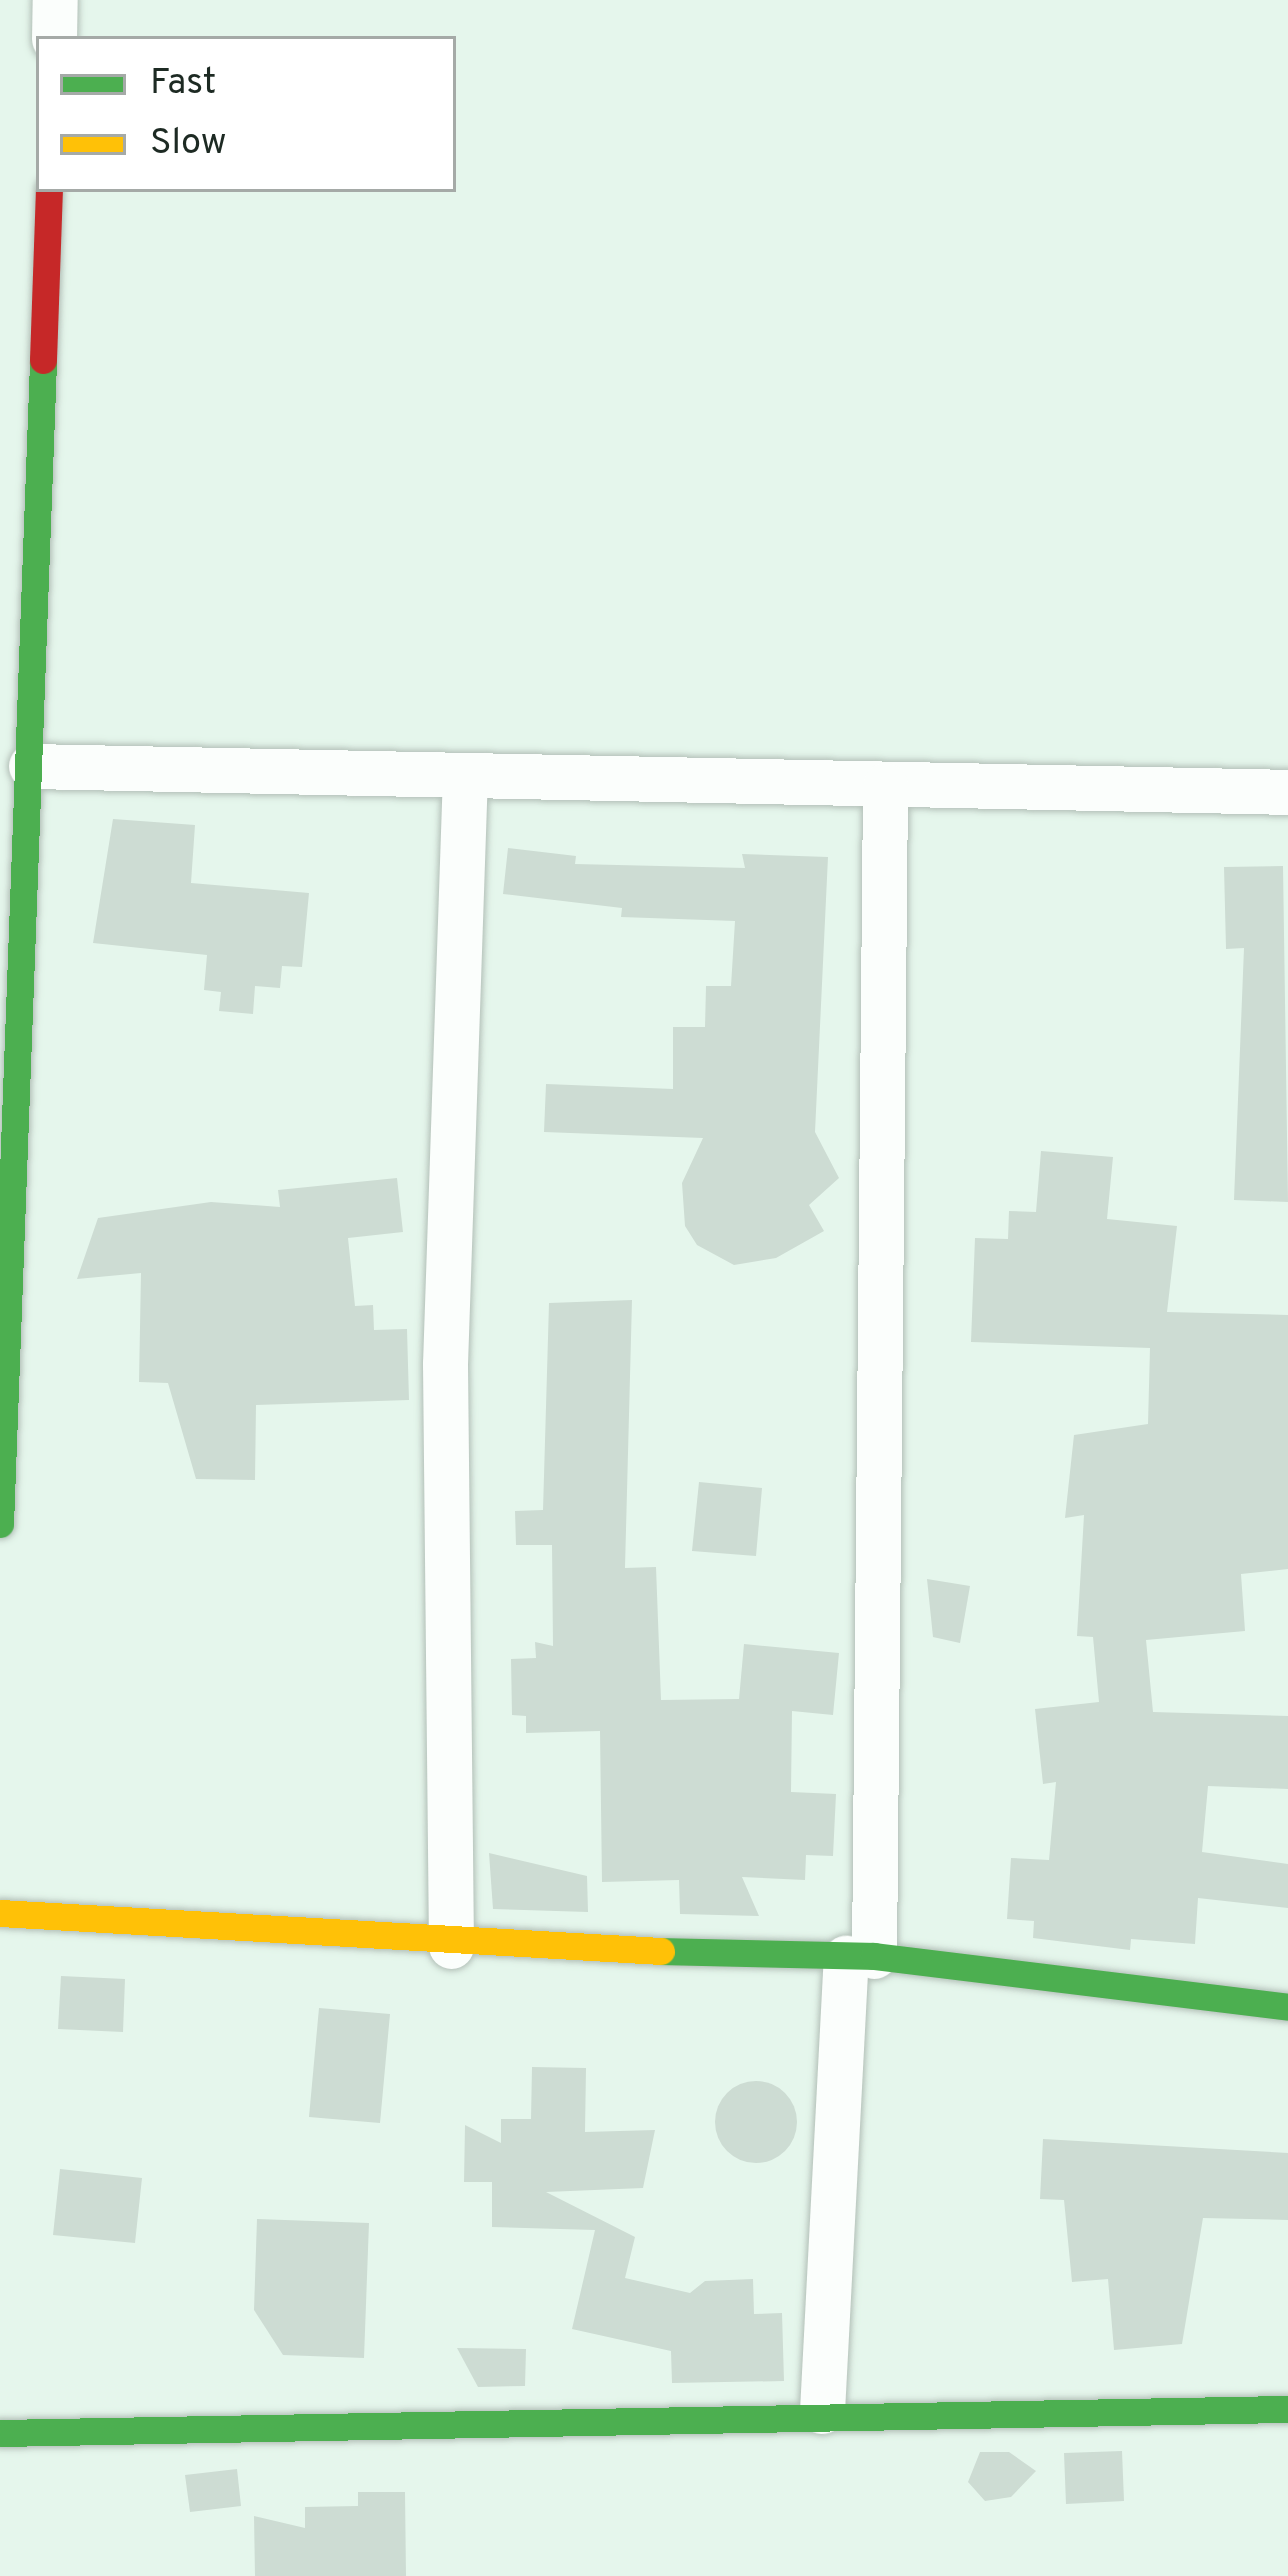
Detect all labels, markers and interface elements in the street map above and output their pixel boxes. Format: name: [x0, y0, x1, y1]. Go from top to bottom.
legend: [36, 36, 456, 192]
text: Fast: [150, 61, 216, 107]
text: Slow: [150, 121, 226, 167]

